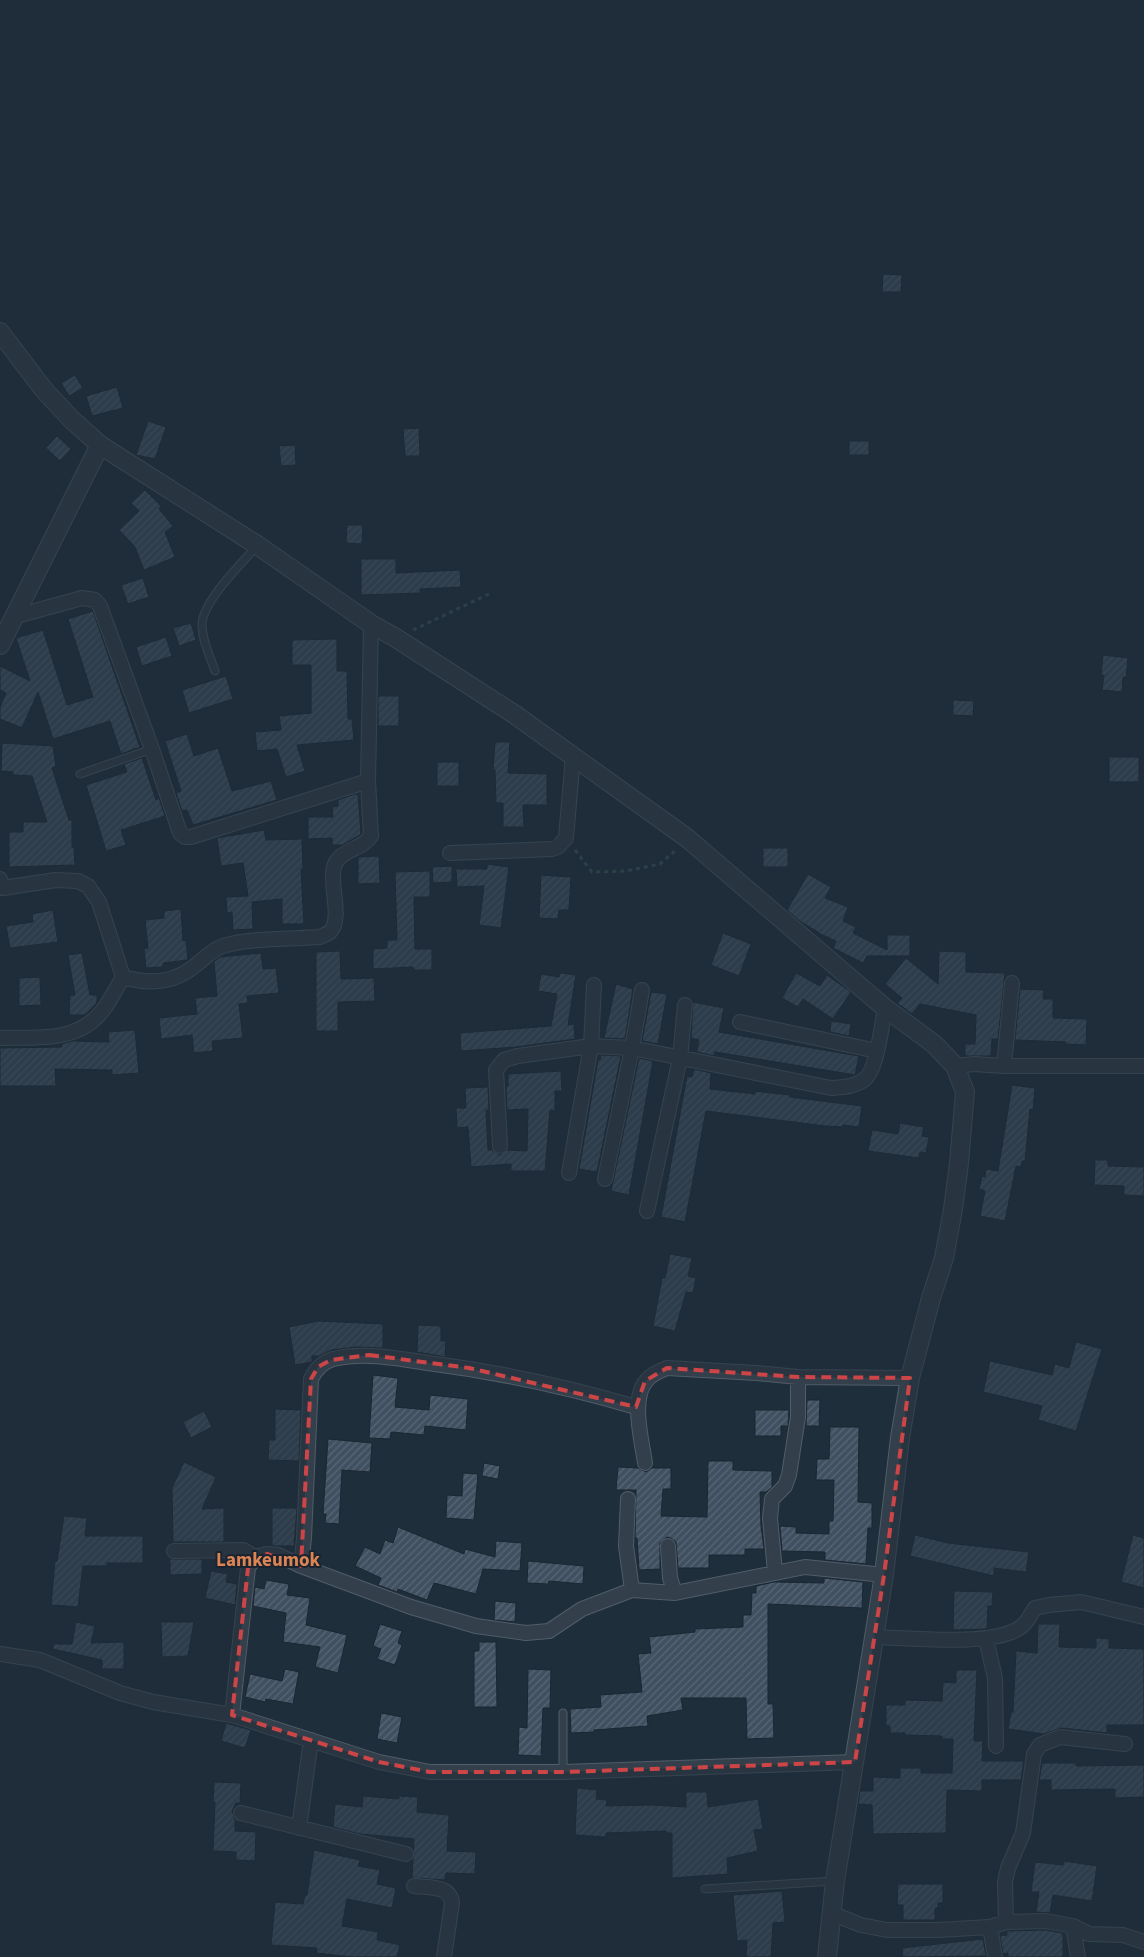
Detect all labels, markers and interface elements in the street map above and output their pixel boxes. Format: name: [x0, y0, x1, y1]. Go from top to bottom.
district label: Lamkeumok: [216, 1547, 321, 1574]

